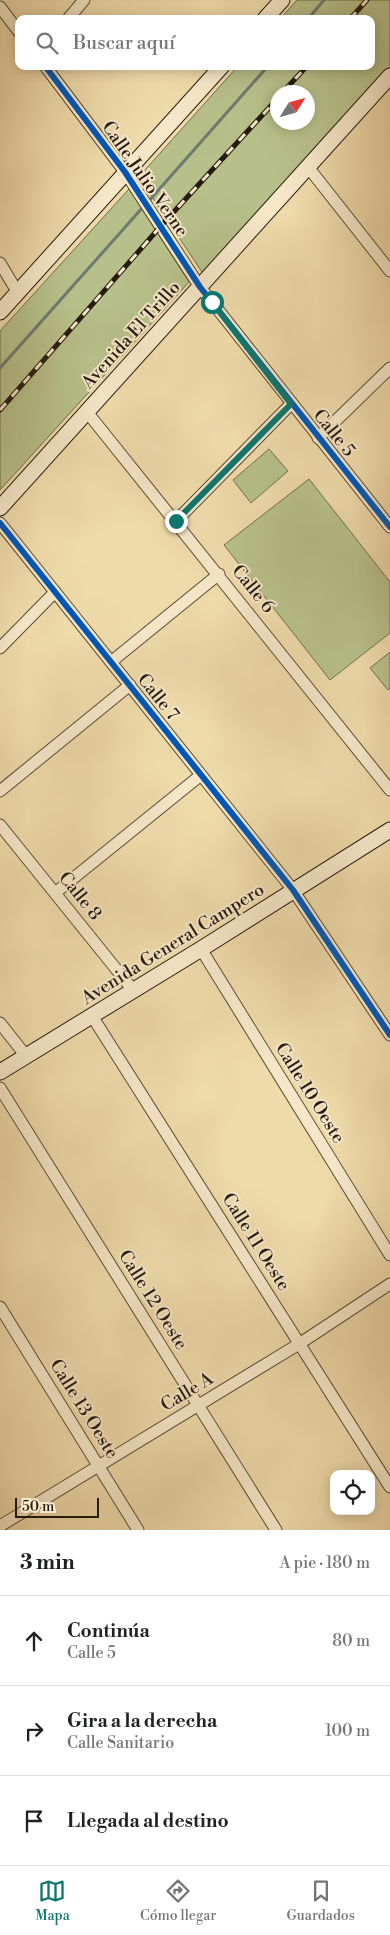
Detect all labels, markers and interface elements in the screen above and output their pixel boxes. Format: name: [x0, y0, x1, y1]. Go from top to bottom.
search box: [15, 15, 375, 70]
icon: search: [33, 29, 61, 57]
text: Buscar aquí: [73, 31, 175, 55]
north arrow: [270, 85, 315, 130]
street label: Calle Julio Verne: [96, 117, 194, 241]
street label: Avenida El Trillo: [76, 276, 185, 394]
route start: [201, 291, 224, 314]
street label: Calle 5: [308, 404, 360, 462]
route end: [165, 510, 188, 533]
street label: Calle 6: [226, 560, 280, 618]
street label: Calle 7: [132, 669, 184, 725]
street label: Calle 8: [53, 867, 107, 925]
street label: Avenida General Campero: [76, 878, 269, 1010]
street label: Calle 10 Oeste: [270, 1038, 350, 1148]
street label: Calle 11 Oeste: [217, 1189, 295, 1295]
street label: Calle 12 Oeste: [113, 1246, 193, 1354]
street label: Calle 13 Oeste: [44, 1355, 124, 1463]
street label: Calle A: [157, 1367, 218, 1417]
map controls: [330, 1470, 375, 1515]
button: locate: [330, 1470, 375, 1515]
scale bar: [15, 1495, 99, 1518]
text: 50 m: [22, 1498, 54, 1516]
text: 3 min: [20, 1550, 75, 1576]
text: A pie · 180 m: [280, 1553, 370, 1573]
text: Continúa: [67, 1619, 150, 1643]
icon: ahead: [20, 1627, 48, 1655]
text: 80 m: [332, 1631, 370, 1651]
text: Calle 5: [67, 1643, 116, 1663]
text: Gira a la derecha: [67, 1709, 217, 1733]
icon: right: [20, 1717, 48, 1745]
text: 100 m: [325, 1721, 370, 1741]
text: Calle Sanitario: [67, 1733, 174, 1753]
icon: arrive: [20, 1807, 48, 1835]
text: Llegada al destino: [67, 1809, 229, 1833]
tab: Mapa: [35, 1877, 70, 1925]
tab: Cómo llegar: [140, 1877, 216, 1925]
tab: Guardados: [287, 1877, 355, 1925]

